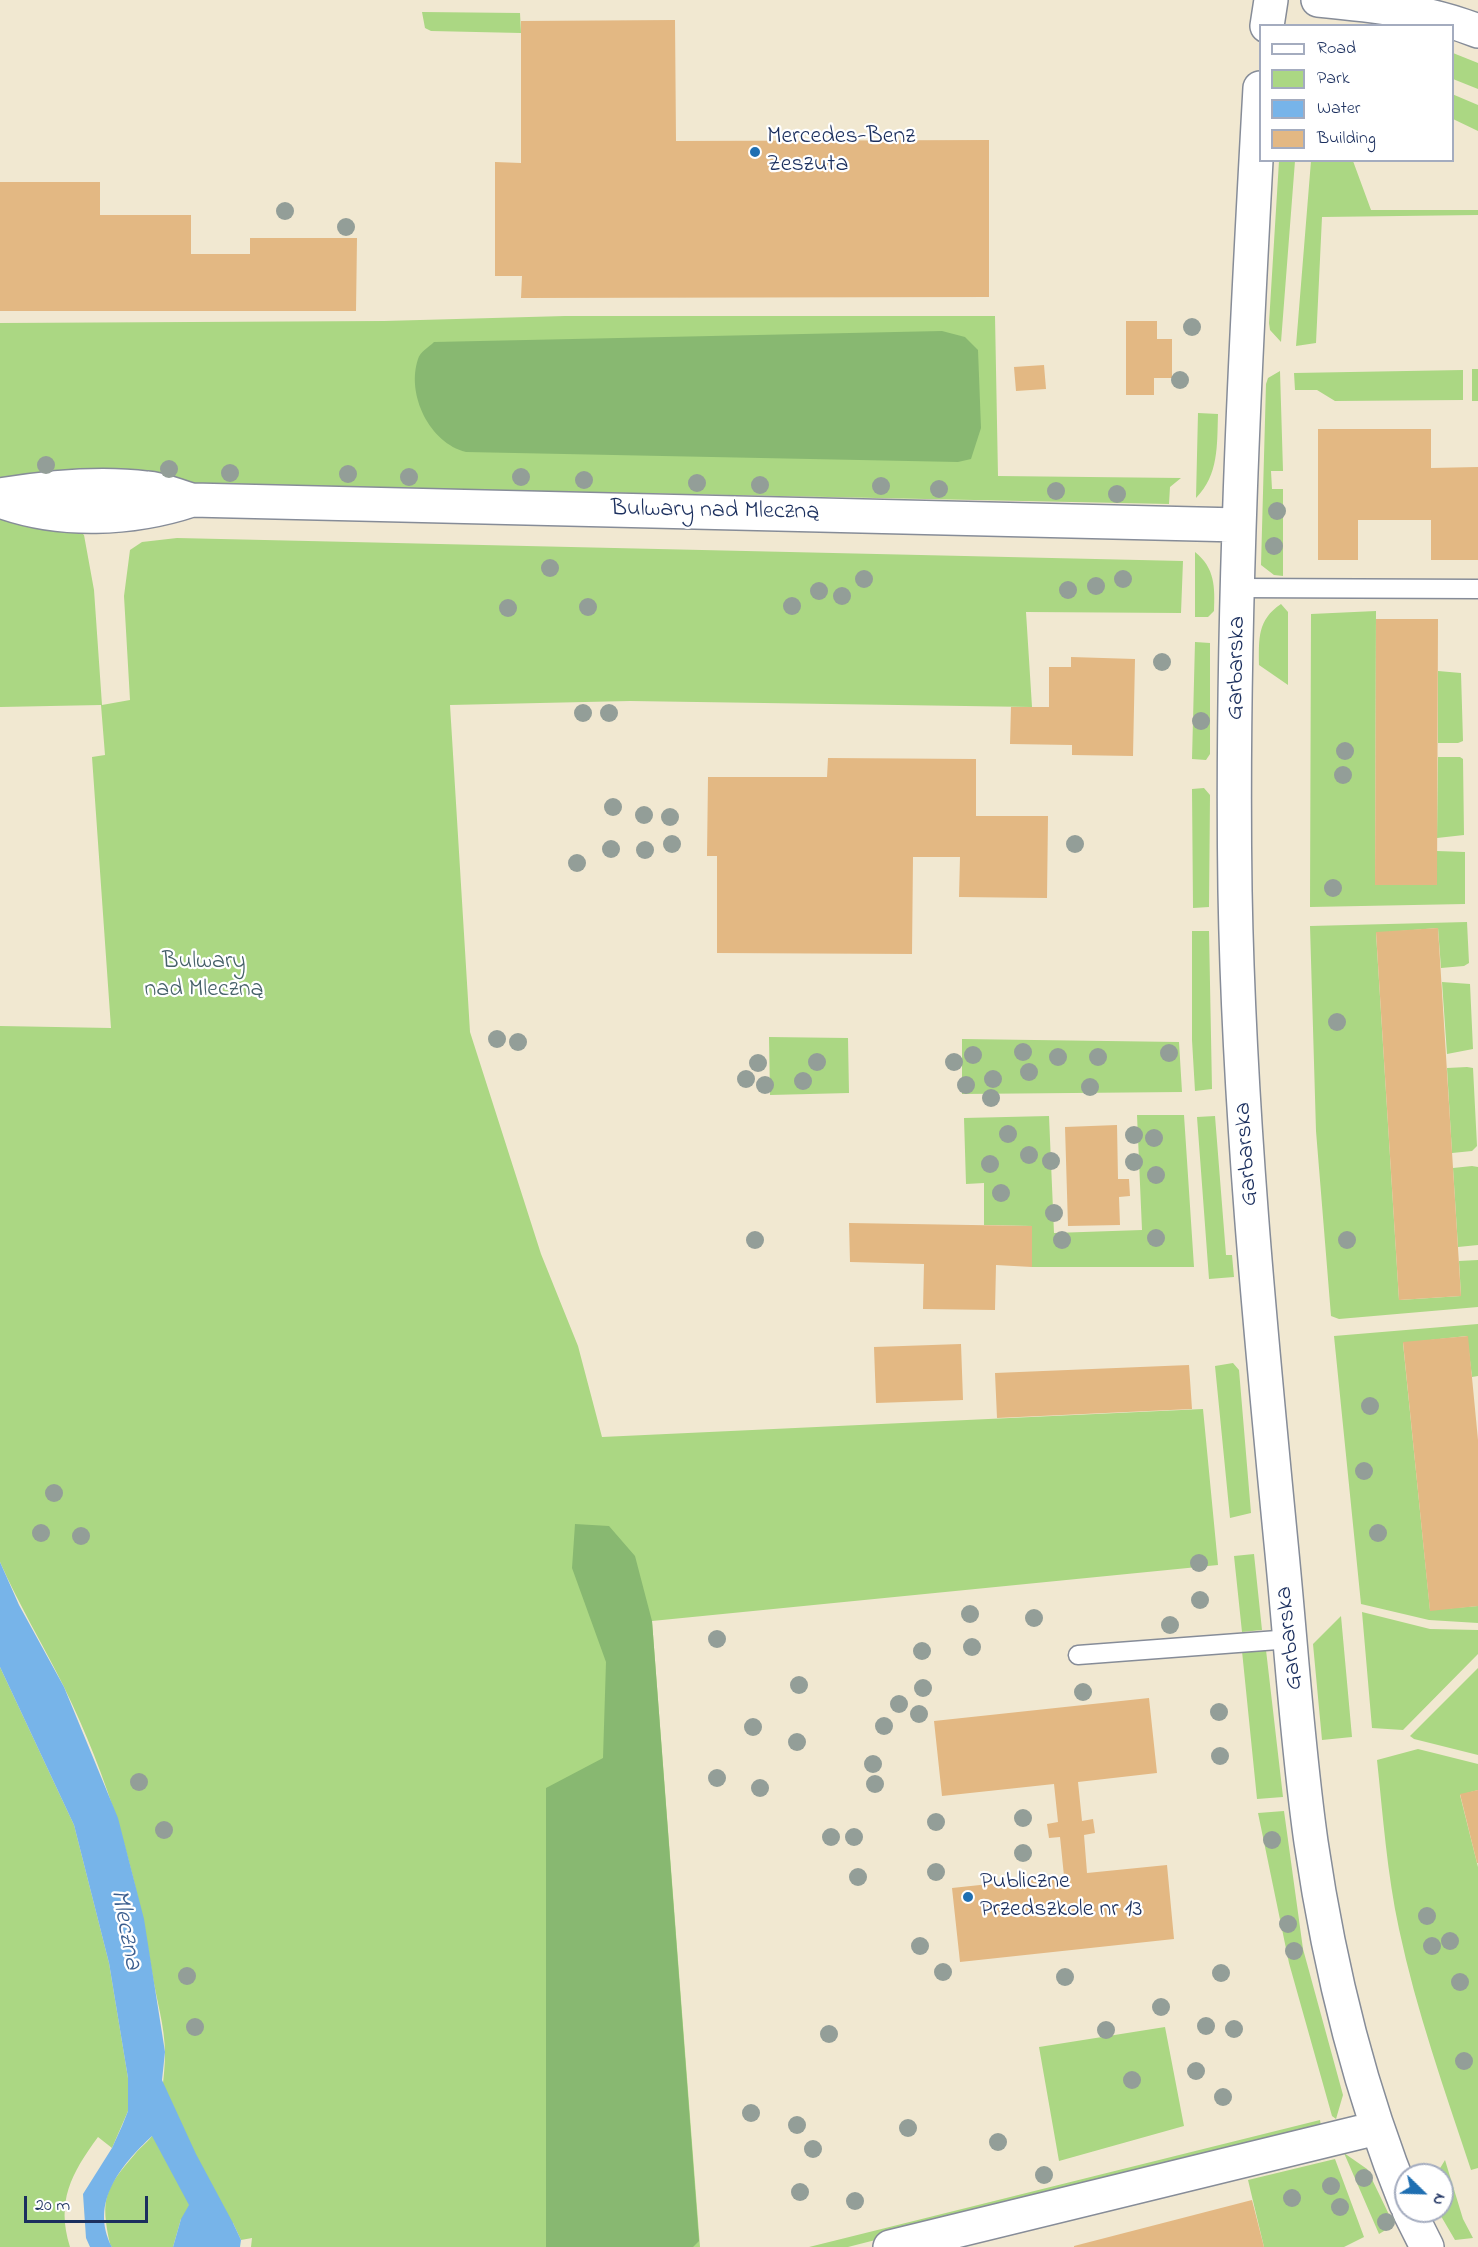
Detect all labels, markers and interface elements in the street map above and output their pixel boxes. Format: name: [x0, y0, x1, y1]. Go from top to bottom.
legend: [1259, 24, 1454, 162]
text: Road: [1317, 36, 1356, 62]
text: Park: [1317, 66, 1350, 92]
text: Water: [1317, 96, 1360, 122]
place label: Mercedes-Benz Zeszuta: [767, 124, 915, 180]
text: Building: [1317, 126, 1376, 152]
marker: Mercedes-Benz Zeszuta: [748, 145, 762, 159]
street label: Bulwary nad Mleczną: [611, 496, 819, 528]
street label: Garbarska: [1223, 616, 1253, 720]
park label: Bulwary nad Mleczną: [144, 949, 264, 1005]
street label: Garbarska: [1230, 1101, 1266, 1207]
street label: Garbarska: [1271, 1585, 1311, 1691]
place label: Publiczne Przedszkole nr 13: [980, 1869, 1142, 1925]
water label: Mleczna: [101, 1887, 147, 1973]
marker: Publiczne Przedszkole nr 13: [961, 1890, 975, 1904]
north arrow: [1394, 2163, 1454, 2223]
scale bar: [27, 2184, 152, 2222]
text: N: [1426, 2190, 1452, 2209]
text: 20 m: [35, 2193, 70, 2219]

